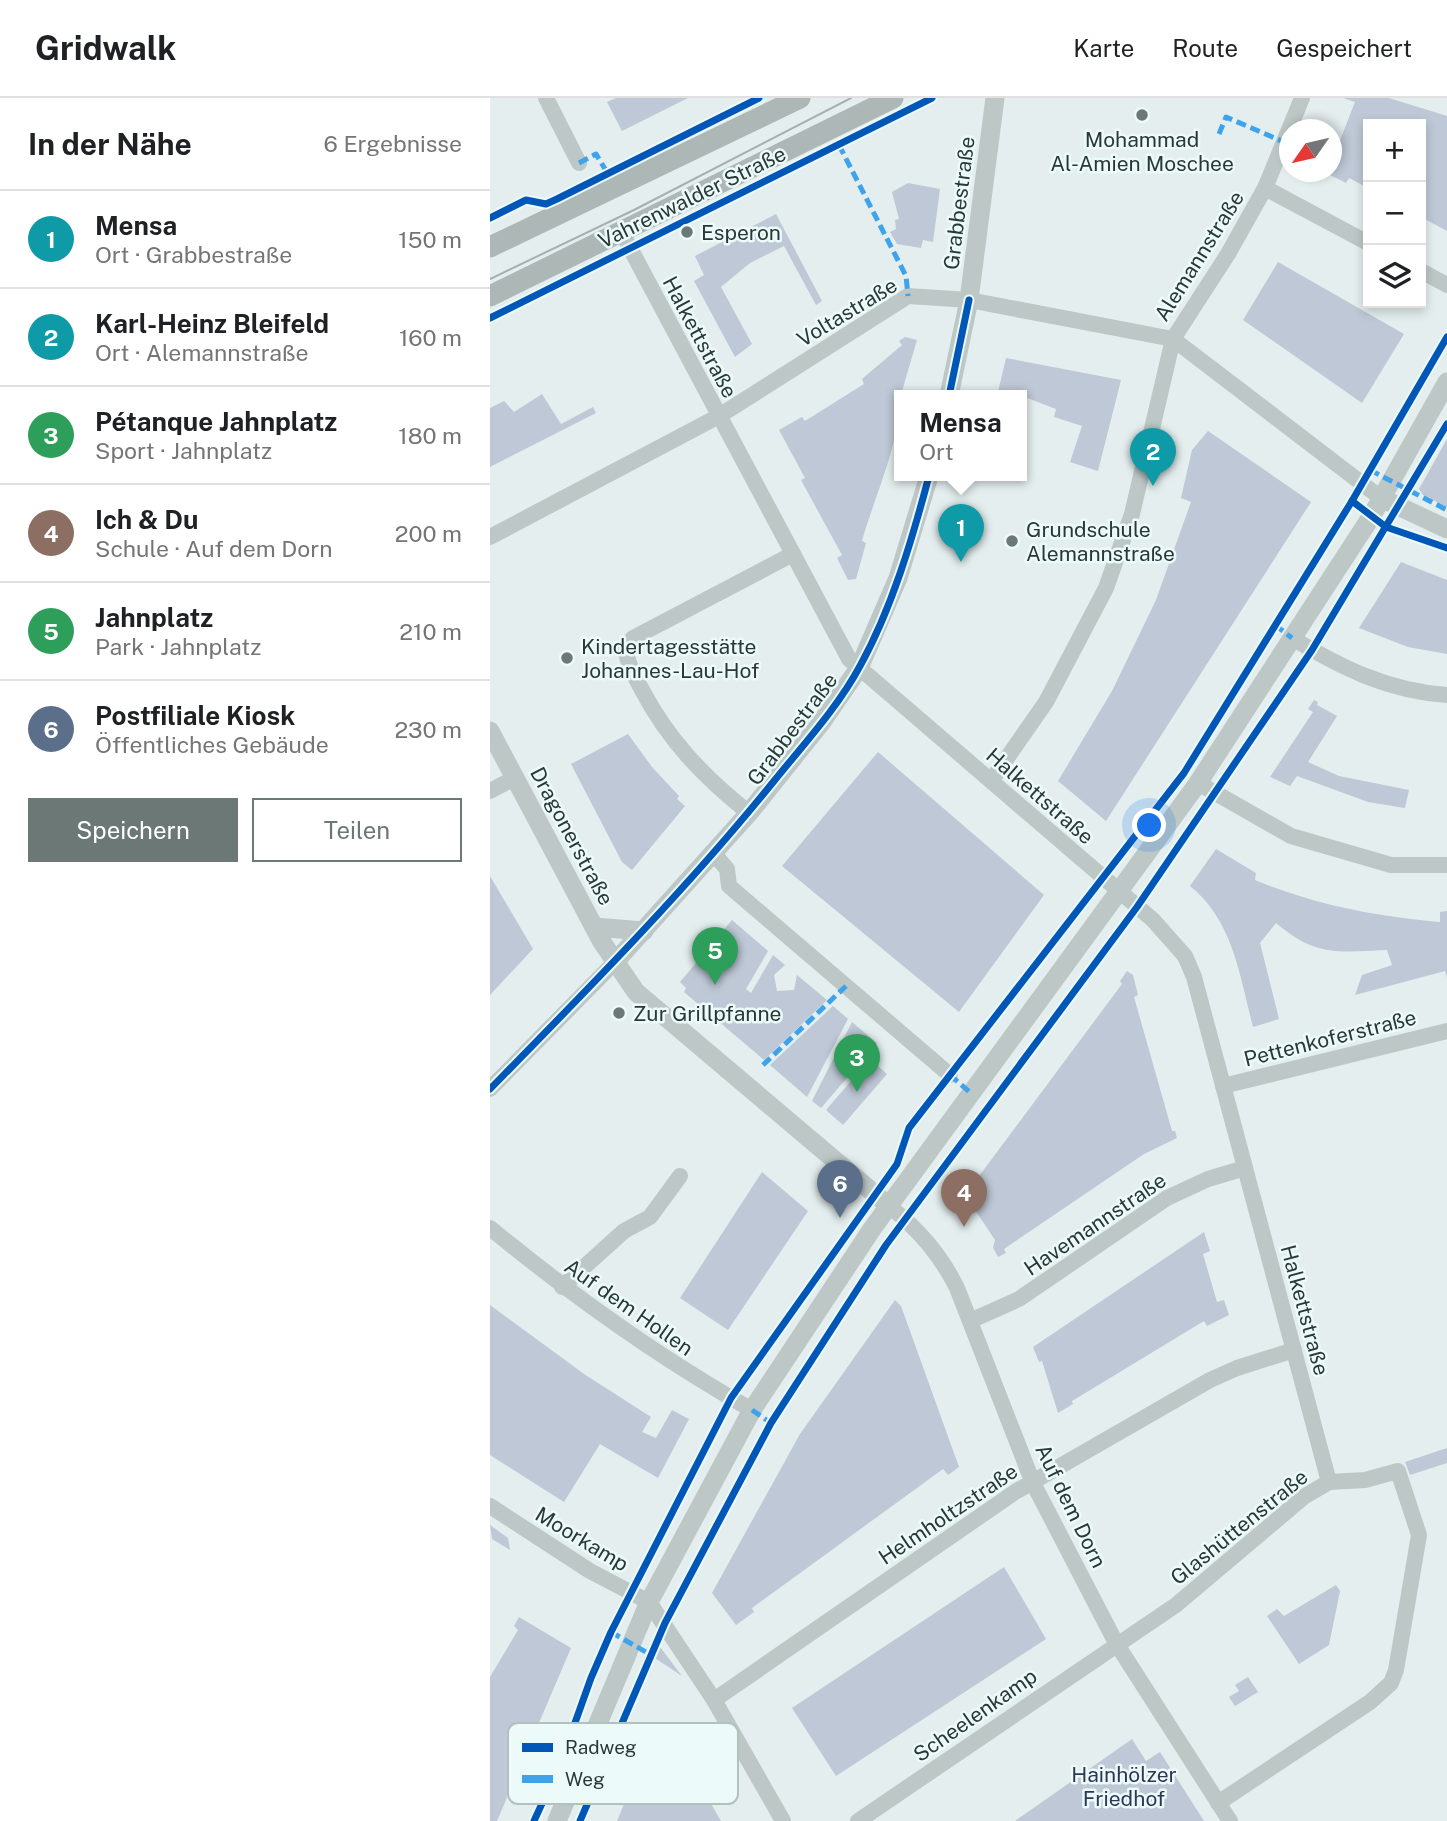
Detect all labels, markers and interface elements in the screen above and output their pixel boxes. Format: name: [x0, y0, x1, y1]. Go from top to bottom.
text: Gridwalk: [35, 29, 176, 67]
text: Karte: [1073, 34, 1134, 62]
text: Route: [1172, 34, 1238, 62]
text: Gespeichert: [1276, 34, 1412, 62]
marker: Mohammad Al-Amien Moschee: [1134, 107, 1150, 123]
north arrow: [1279, 119, 1342, 182]
map controls: [1363, 119, 1426, 308]
button: +: [1363, 119, 1426, 182]
text: In der Nähe: [28, 126, 192, 162]
place label: Mohammad Al-Amien Moschee: [1050, 127, 1234, 176]
text: 6 Ergebnisse: [324, 130, 462, 157]
street label: Grabbestraße: [938, 135, 980, 271]
street label: Vahrenwalder Straße: [594, 141, 790, 253]
button: −: [1363, 182, 1426, 245]
street label: Alemannstraße: [1149, 186, 1249, 326]
text: Mensa: [95, 210, 177, 241]
place label: Esperon: [701, 220, 781, 245]
marker: Esperon: [679, 224, 695, 240]
text: 1: [46, 226, 56, 253]
text: 150 m: [398, 226, 462, 253]
text: Ort · Grabbestraße: [95, 241, 292, 268]
button: layers: [1363, 245, 1426, 308]
street label: Halkettstraße: [657, 272, 743, 402]
street label: Voltastraße: [792, 272, 902, 352]
text: Karl-Heinz Bleifeld: [95, 308, 329, 339]
text: 2: [44, 324, 58, 351]
text: 160 m: [399, 324, 462, 351]
text: Ort · Alemannstraße: [95, 339, 309, 366]
popup: [894, 390, 1027, 481]
text: Pétanque Jahnplatz: [95, 406, 337, 437]
text: Mensa: [919, 407, 1002, 438]
text: 3: [43, 422, 59, 449]
text: 180 m: [398, 422, 462, 449]
pin: 2: [1130, 428, 1176, 486]
text: Sport · Jahnplatz: [95, 437, 272, 464]
text: Ort: [919, 438, 954, 465]
text: Ich & Du: [95, 504, 198, 535]
pin: 1: [938, 504, 984, 562]
place label: Grundschule Alemannstraße: [1026, 517, 1175, 566]
text: 4: [43, 520, 59, 547]
text: 200 m: [395, 520, 462, 547]
marker: Grundschule Alemannstraße: [1004, 533, 1020, 549]
text: Schule · Auf dem Dorn: [95, 535, 332, 562]
text: Jahnplatz: [95, 602, 213, 633]
text: 5: [43, 618, 59, 645]
text: 210 m: [399, 618, 462, 645]
text: Park · Jahnplatz: [95, 633, 261, 660]
place label: Kindertagesstätte Johannes-Lau-Hof: [581, 634, 759, 683]
marker: Kindertagesstätte Johannes-Lau-Hof: [559, 650, 575, 666]
street label: Grabbestraße: [742, 668, 842, 790]
text: Postfiliale Kiosk: [95, 700, 295, 731]
text: 6: [43, 716, 59, 743]
text: 230 m: [394, 716, 462, 743]
text: Öffentliches Gebäude: [95, 731, 329, 758]
street label: Halkettstraße: [981, 743, 1099, 849]
street label: Dragonerstraße: [525, 763, 619, 909]
button: Speichern: [28, 798, 238, 862]
button: Teilen: [252, 798, 462, 862]
your location: [1132, 808, 1166, 842]
pin: 5: [692, 927, 738, 985]
place label: Zur Grillpfanne: [633, 1001, 781, 1026]
street label: Pettenkoferstraße: [1241, 1004, 1419, 1072]
marker: Zur Grillpfanne: [611, 1005, 627, 1021]
pin: 3: [834, 1034, 880, 1092]
pin: 6: [817, 1160, 863, 1218]
street label: Havemannstraße: [1019, 1167, 1171, 1281]
pin: 4: [941, 1169, 987, 1227]
street label: Halkettstraße: [1276, 1242, 1334, 1378]
street label: Auf dem Hollen: [560, 1253, 698, 1361]
street label: Auf dem Dorn: [1030, 1440, 1112, 1572]
street label: Helmholtzstraße: [874, 1458, 1022, 1570]
street label: Glashüttenstraße: [1165, 1464, 1313, 1590]
street label: Moorkamp: [531, 1501, 633, 1577]
street label: Scheelenkamp: [908, 1663, 1042, 1767]
legend: [508, 1723, 738, 1804]
text: Radweg: [565, 1736, 637, 1758]
park label: Hainhölzer Friedhof: [1071, 1762, 1177, 1811]
text: Weg: [565, 1768, 605, 1790]

